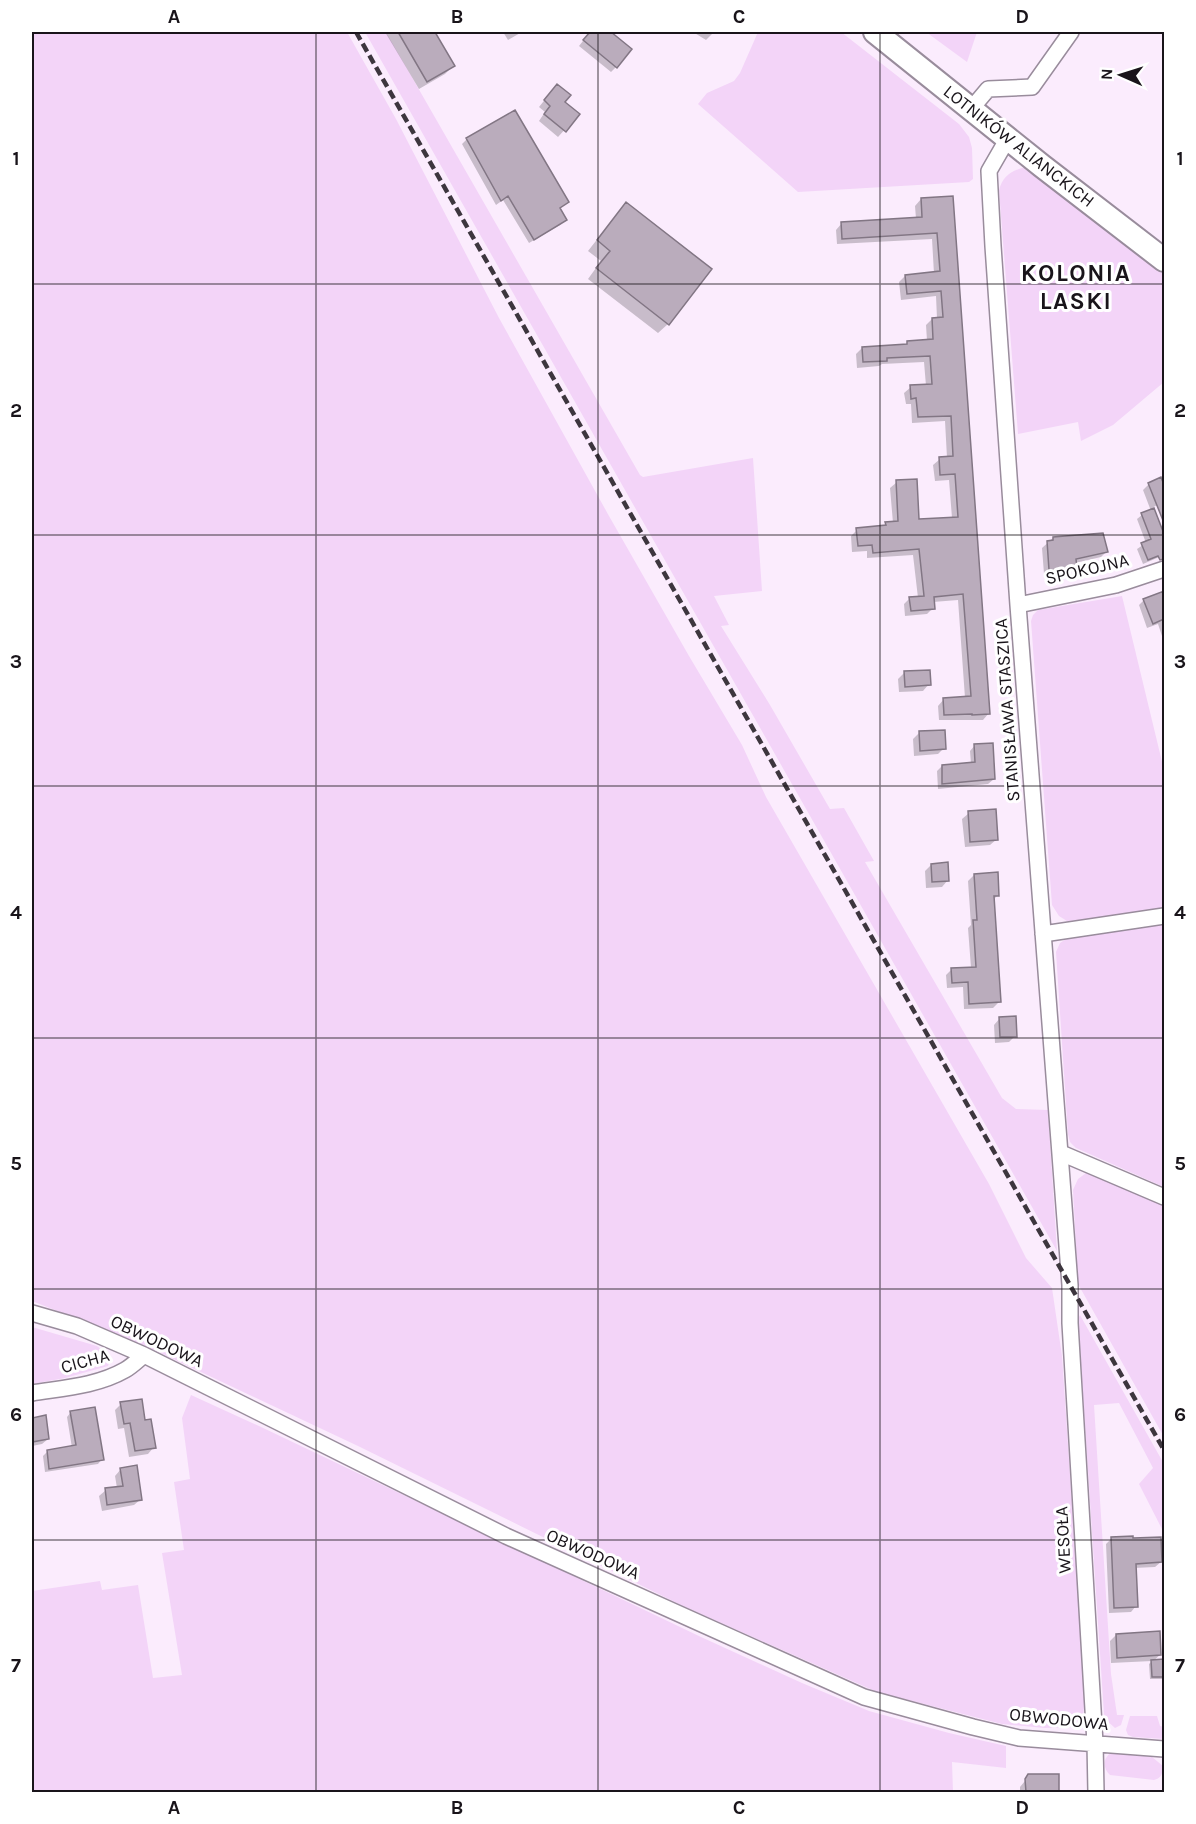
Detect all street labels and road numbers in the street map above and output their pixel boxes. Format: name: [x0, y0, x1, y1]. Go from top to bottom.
street label: LOTNIKÓW ALIANCKICH: [939, 79, 1100, 212]
street label: SPOKOJNA: [1043, 549, 1131, 589]
street label: STANISŁAWA STASZICA: [990, 618, 1024, 802]
street label: OBWODOWA: [107, 1310, 207, 1372]
street label: CICHA: [58, 1344, 112, 1378]
street label: WESOŁA: [1050, 1506, 1076, 1574]
street label: OBWODOWA: [543, 1524, 643, 1584]
street label: OBWODOWA: [1008, 1703, 1110, 1735]

